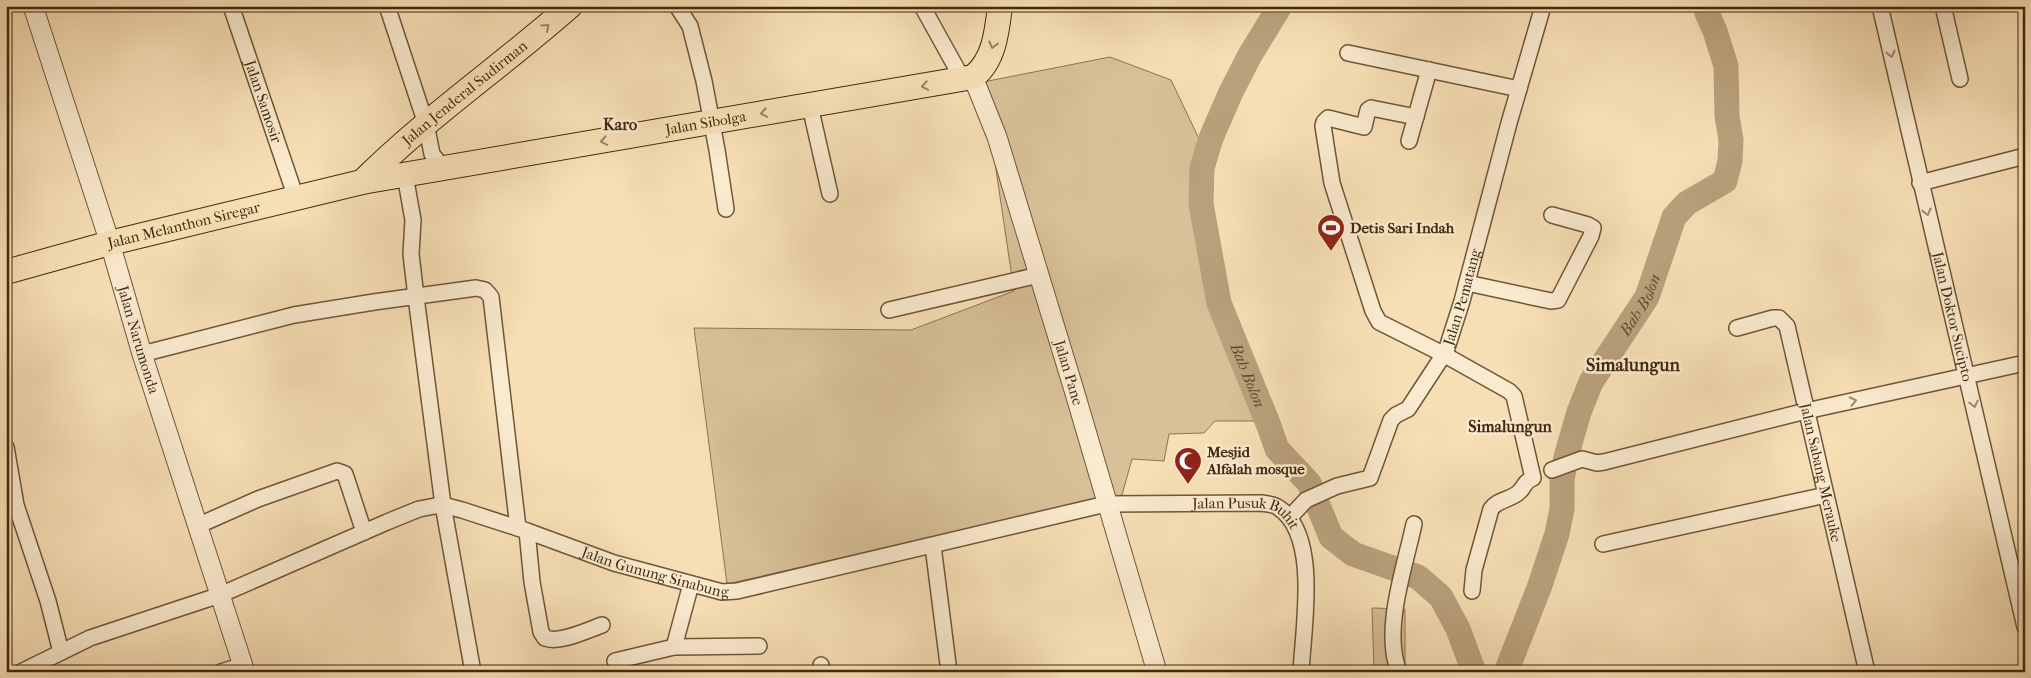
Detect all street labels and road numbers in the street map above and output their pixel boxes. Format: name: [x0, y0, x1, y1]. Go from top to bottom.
street label: Jalan Jenderal Sudirman: [398, 37, 531, 150]
street label: Jalan Samosir: [241, 57, 286, 146]
street label: Jalan Sibolga: [663, 107, 749, 139]
street label: Jalan Melanthon Siregar: [105, 198, 263, 252]
street label: Jalan Pematang: [1439, 246, 1485, 349]
street label: Jalan Doktor Sucipto: [1928, 249, 1977, 384]
street label: Jalan Narumonda: [113, 283, 164, 397]
street label: Jalan Pane: [1050, 337, 1087, 408]
street label: Jalan Sabang Merauke: [1796, 400, 1846, 544]
street label: Jalan Pusuk Buhit: [1191, 494, 1304, 533]
street label: Jalan Gunung Sinabung: [578, 543, 730, 601]

